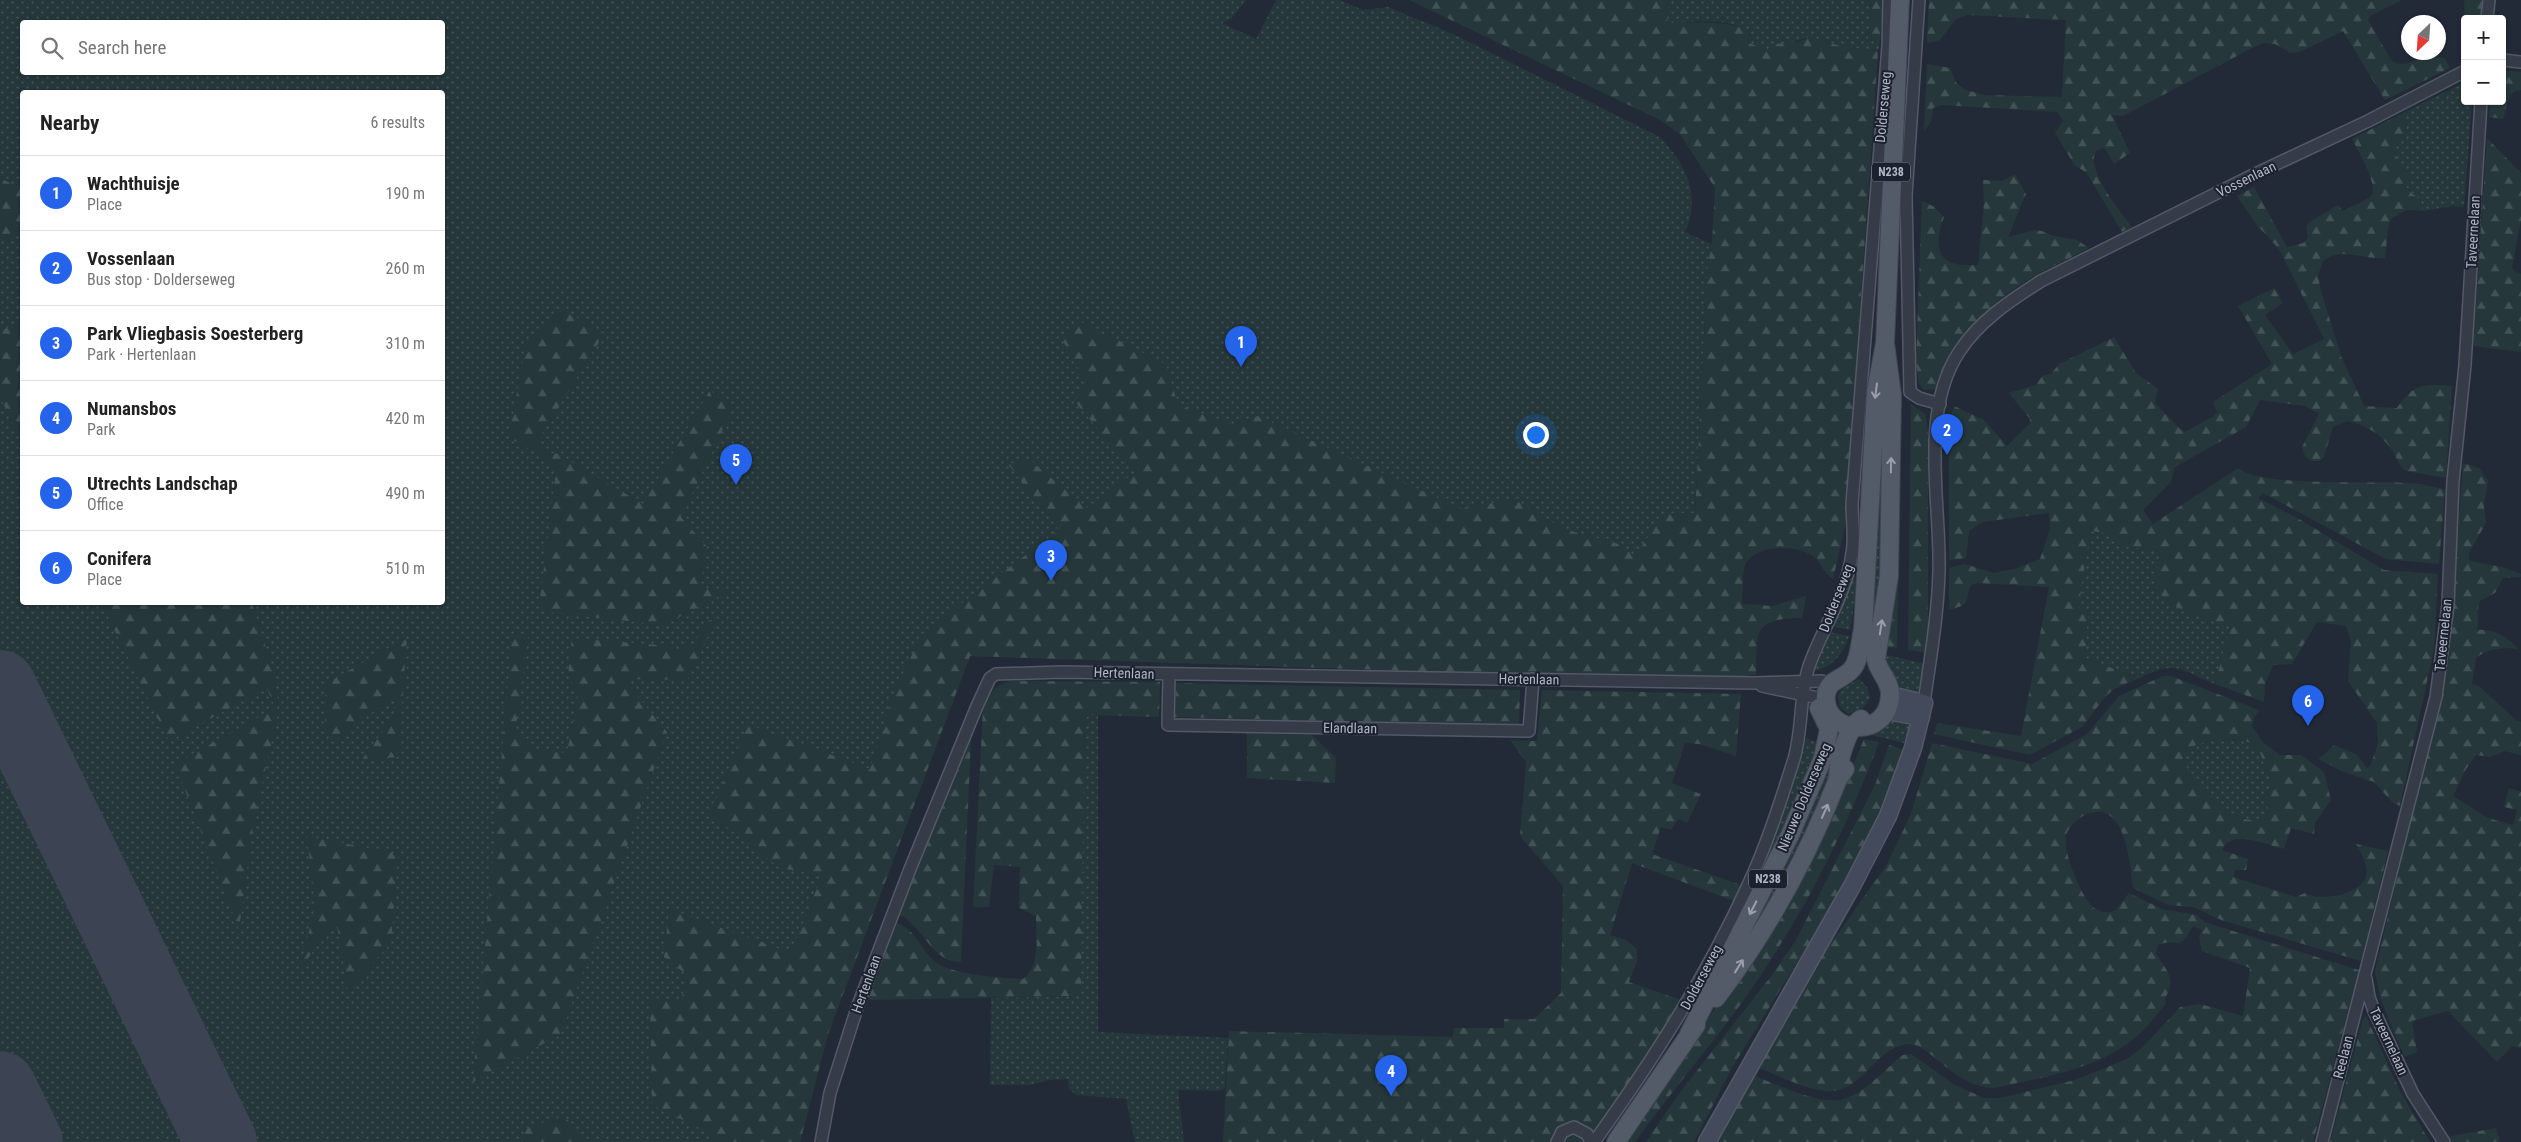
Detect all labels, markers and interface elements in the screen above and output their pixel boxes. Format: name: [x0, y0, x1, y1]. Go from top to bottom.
north arrow: [2401, 15, 2446, 60]
map controls: [2461, 15, 2506, 105]
button: +: [2461, 15, 2506, 60]
search box: [20, 20, 445, 75]
icon: search: [38, 34, 66, 62]
text: Search here: [78, 36, 166, 59]
button: −: [2461, 60, 2506, 105]
street label: Dolderseweg: [1872, 71, 1894, 143]
text: Nearby: [40, 111, 99, 135]
text: 6 results: [370, 113, 425, 132]
street label: Vossenlaan: [2214, 158, 2278, 200]
road number: N238: [1872, 162, 1910, 182]
text: Wachthuisje: [87, 172, 180, 195]
text: 1: [52, 184, 60, 203]
text: 190 m: [386, 184, 425, 203]
text: Place: [87, 195, 122, 214]
street label: Taveernelaan: [2463, 195, 2483, 269]
text: Vossenlaan: [87, 247, 175, 270]
text: 2: [52, 259, 60, 278]
text: 260 m: [386, 259, 425, 278]
text: Bus stop · Dolderseweg: [87, 270, 235, 289]
text: Park Vliegbasis Soesterberg: [87, 322, 303, 345]
pin: 1: [1225, 326, 1257, 367]
text: 3: [52, 334, 60, 353]
text: 310 m: [386, 334, 425, 353]
text: Park · Hertenlaan: [87, 345, 196, 364]
one-way arrow: [1871, 383, 1881, 399]
text: Numansbos: [87, 397, 177, 420]
text: 4: [52, 409, 60, 428]
text: 420 m: [386, 409, 425, 428]
pin: 2: [1931, 414, 1963, 455]
text: Park: [87, 420, 116, 439]
your location: [1523, 422, 1549, 448]
pin: 5: [720, 444, 752, 485]
one-way arrow: [1886, 457, 1896, 474]
text: Utrechts Landschap: [87, 472, 238, 495]
text: 5: [52, 484, 60, 503]
text: 490 m: [386, 484, 425, 503]
text: Office: [87, 495, 123, 514]
pin: 3: [1035, 540, 1067, 581]
text: Conifera: [87, 547, 151, 570]
text: 6: [52, 559, 60, 578]
text: 510 m: [386, 559, 425, 578]
street label: Dolderseweg: [1816, 562, 1856, 634]
text: Place: [87, 570, 122, 589]
street label: Taveernelaan: [2431, 598, 2455, 672]
one-way arrow: [1877, 619, 1887, 635]
street label: Hertenlaan: [1093, 664, 1155, 682]
street label: Hertenlaan: [1498, 670, 1560, 688]
pin: 6: [2292, 685, 2324, 726]
street label: Elandlaan: [1323, 720, 1377, 736]
street label: Nieuwe Dolderseweg: [1774, 741, 1834, 853]
one-way arrow: [1820, 804, 1830, 819]
road number: N238: [1749, 870, 1787, 889]
one-way arrow: [1748, 900, 1757, 915]
street label: Dolderseweg: [1677, 942, 1725, 1012]
street label: Hertenlaan: [848, 953, 884, 1015]
one-way arrow: [1734, 960, 1744, 974]
street label: Taveernelaan: [2366, 1004, 2412, 1078]
street label: Reelaan: [2330, 1034, 2356, 1080]
pin: 4: [1375, 1055, 1407, 1096]

